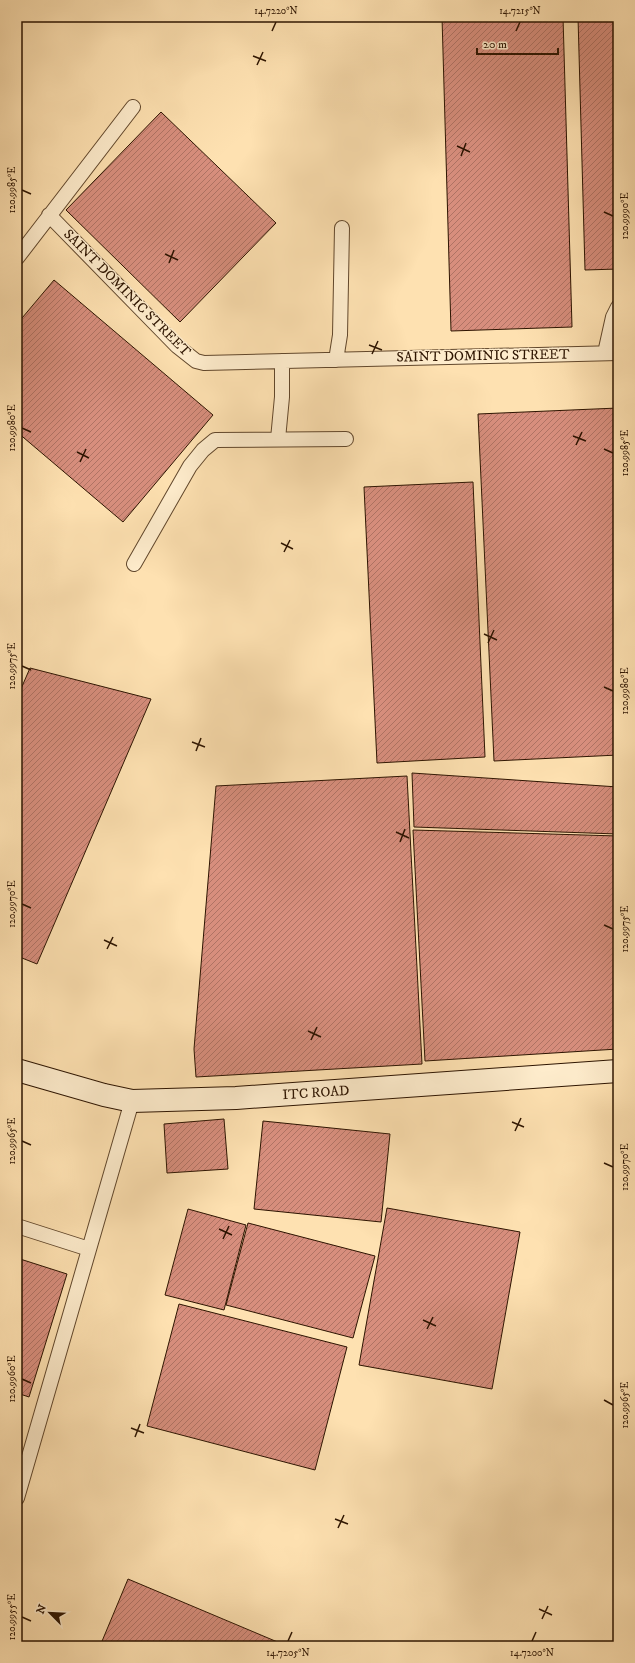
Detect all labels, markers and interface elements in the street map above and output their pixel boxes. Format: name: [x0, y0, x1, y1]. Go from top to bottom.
text: 14.7220°N: [254, 5, 298, 17]
text: 14.7215°N: [499, 5, 541, 17]
scale bar: [477, 30, 558, 56]
text: 20 m: [483, 37, 507, 52]
text: 120.9985°E: [6, 167, 18, 213]
text: 120.9990°E: [619, 193, 631, 239]
street label: SAINT DOMINIC STREET: [59, 225, 195, 361]
street label: SAINT DOMINIC STREET: [396, 345, 570, 367]
text: 120.9980°E: [6, 405, 18, 451]
text: 120.9985°E: [619, 430, 631, 476]
text: 120.9975°E: [6, 643, 18, 689]
text: 120.9980°E: [619, 668, 631, 714]
text: 120.9970°E: [6, 880, 18, 928]
text: 120.9975°E: [619, 906, 631, 952]
street label: ITC ROAD: [282, 1082, 350, 1104]
text: 120.9965°E: [6, 1118, 18, 1164]
text: 120.9970°E: [619, 1143, 631, 1191]
text: 120.9960°E: [6, 1355, 18, 1403]
text: 120.9965°E: [619, 1382, 631, 1428]
north arrow: [30, 1593, 70, 1633]
text: 120.9955°E: [6, 1594, 18, 1640]
text: N: [34, 1602, 50, 1616]
text: 14.7205°N: [266, 1647, 310, 1659]
text: 14.7200°N: [510, 1647, 554, 1659]

